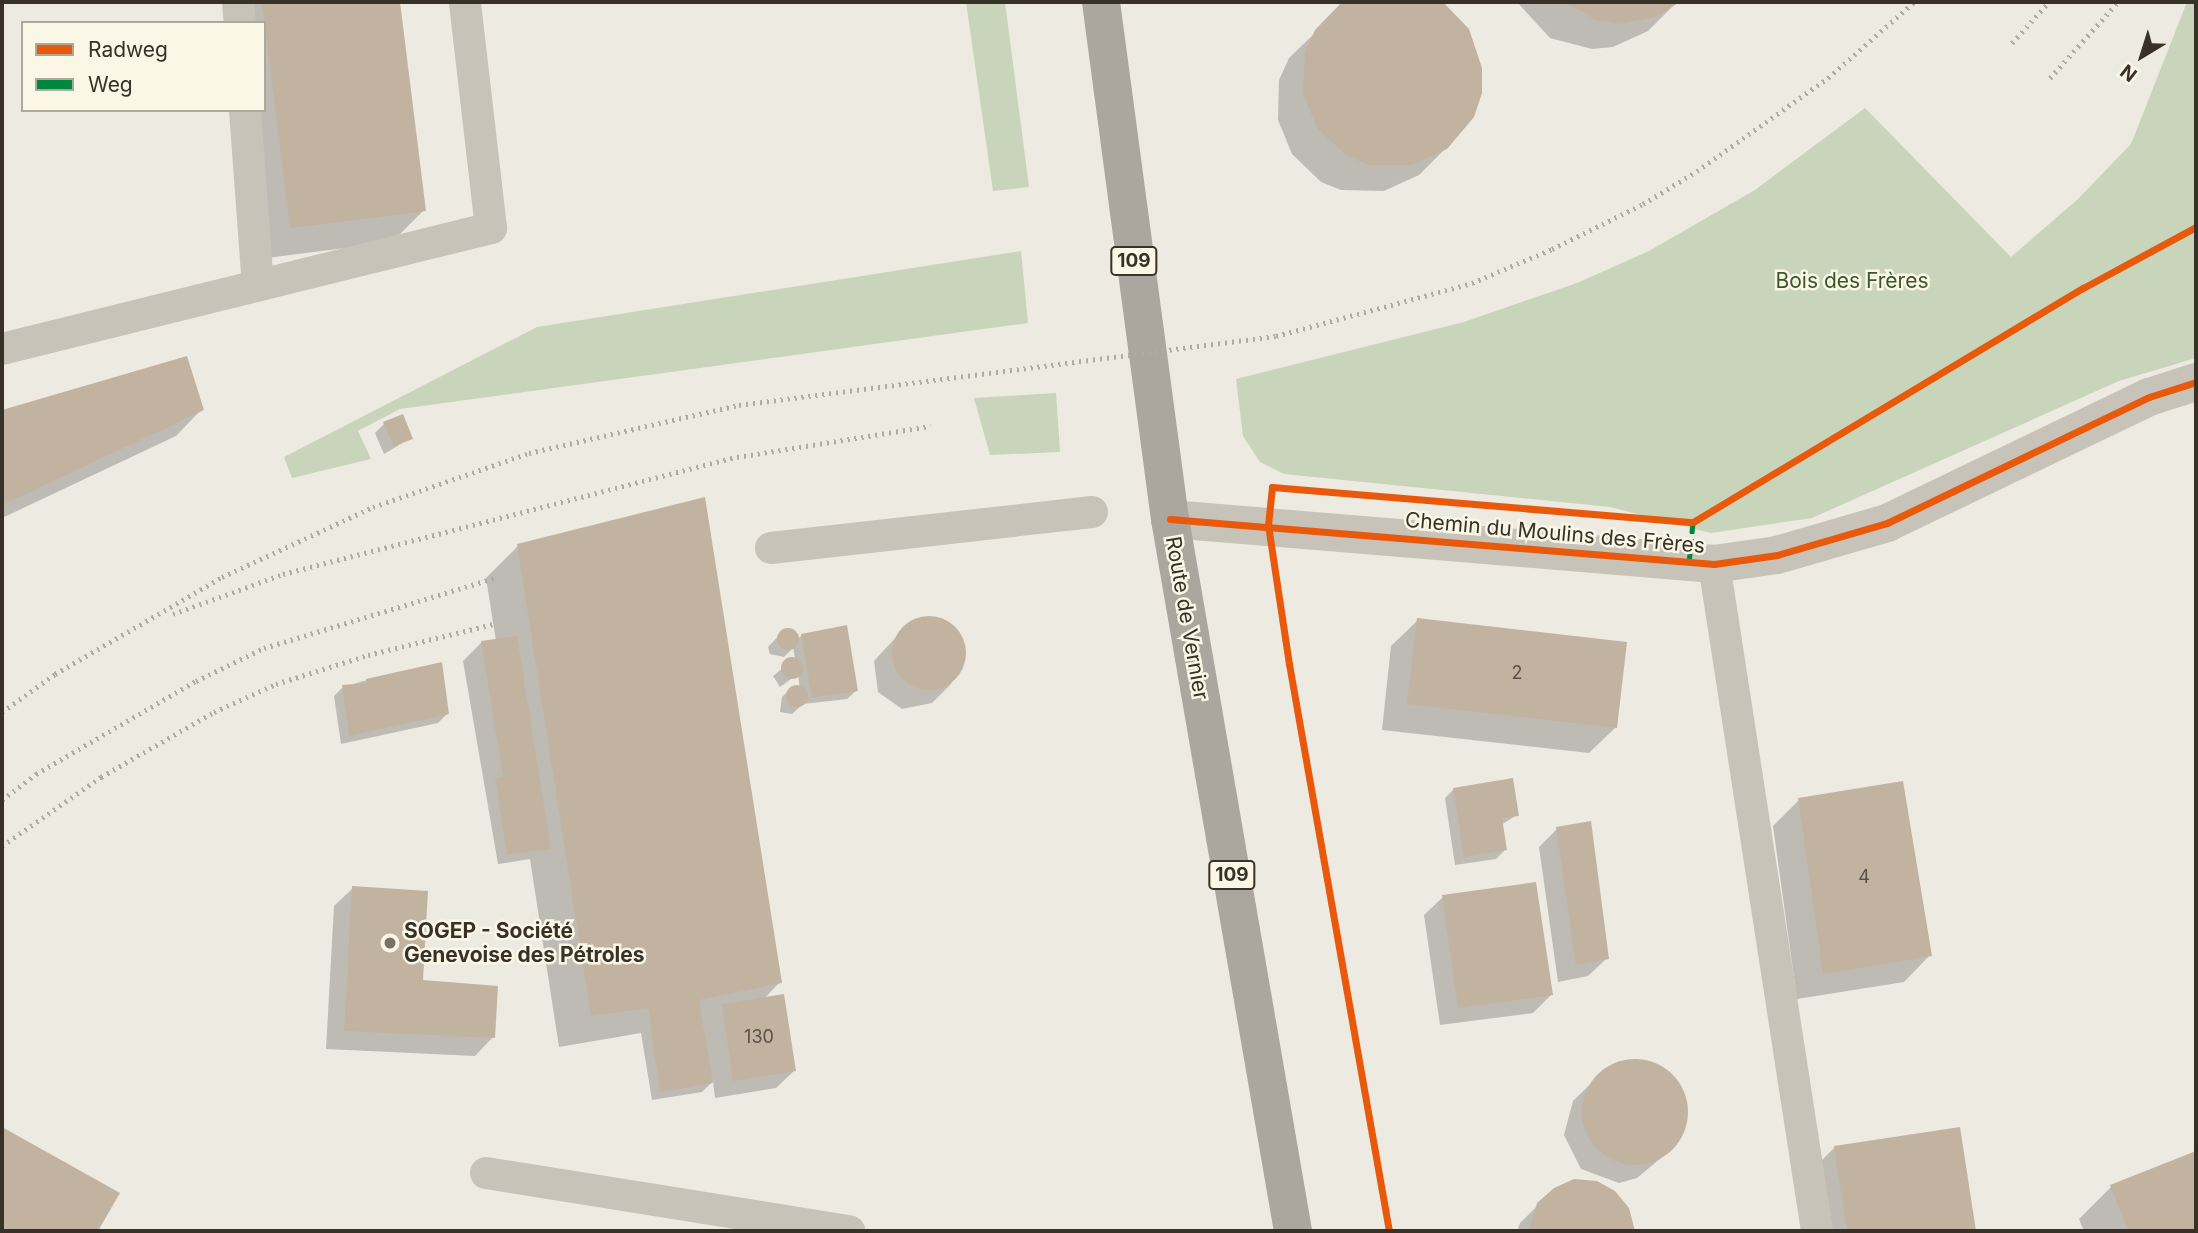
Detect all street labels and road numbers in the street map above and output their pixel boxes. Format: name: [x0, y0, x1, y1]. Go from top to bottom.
road number: 109: [1110, 246, 1158, 276]
street label: Chemin du Moulins des Frères: [1404, 507, 1706, 559]
street label: Route de Vernier: [1160, 534, 1214, 702]
road number: 109: [1208, 860, 1256, 890]

